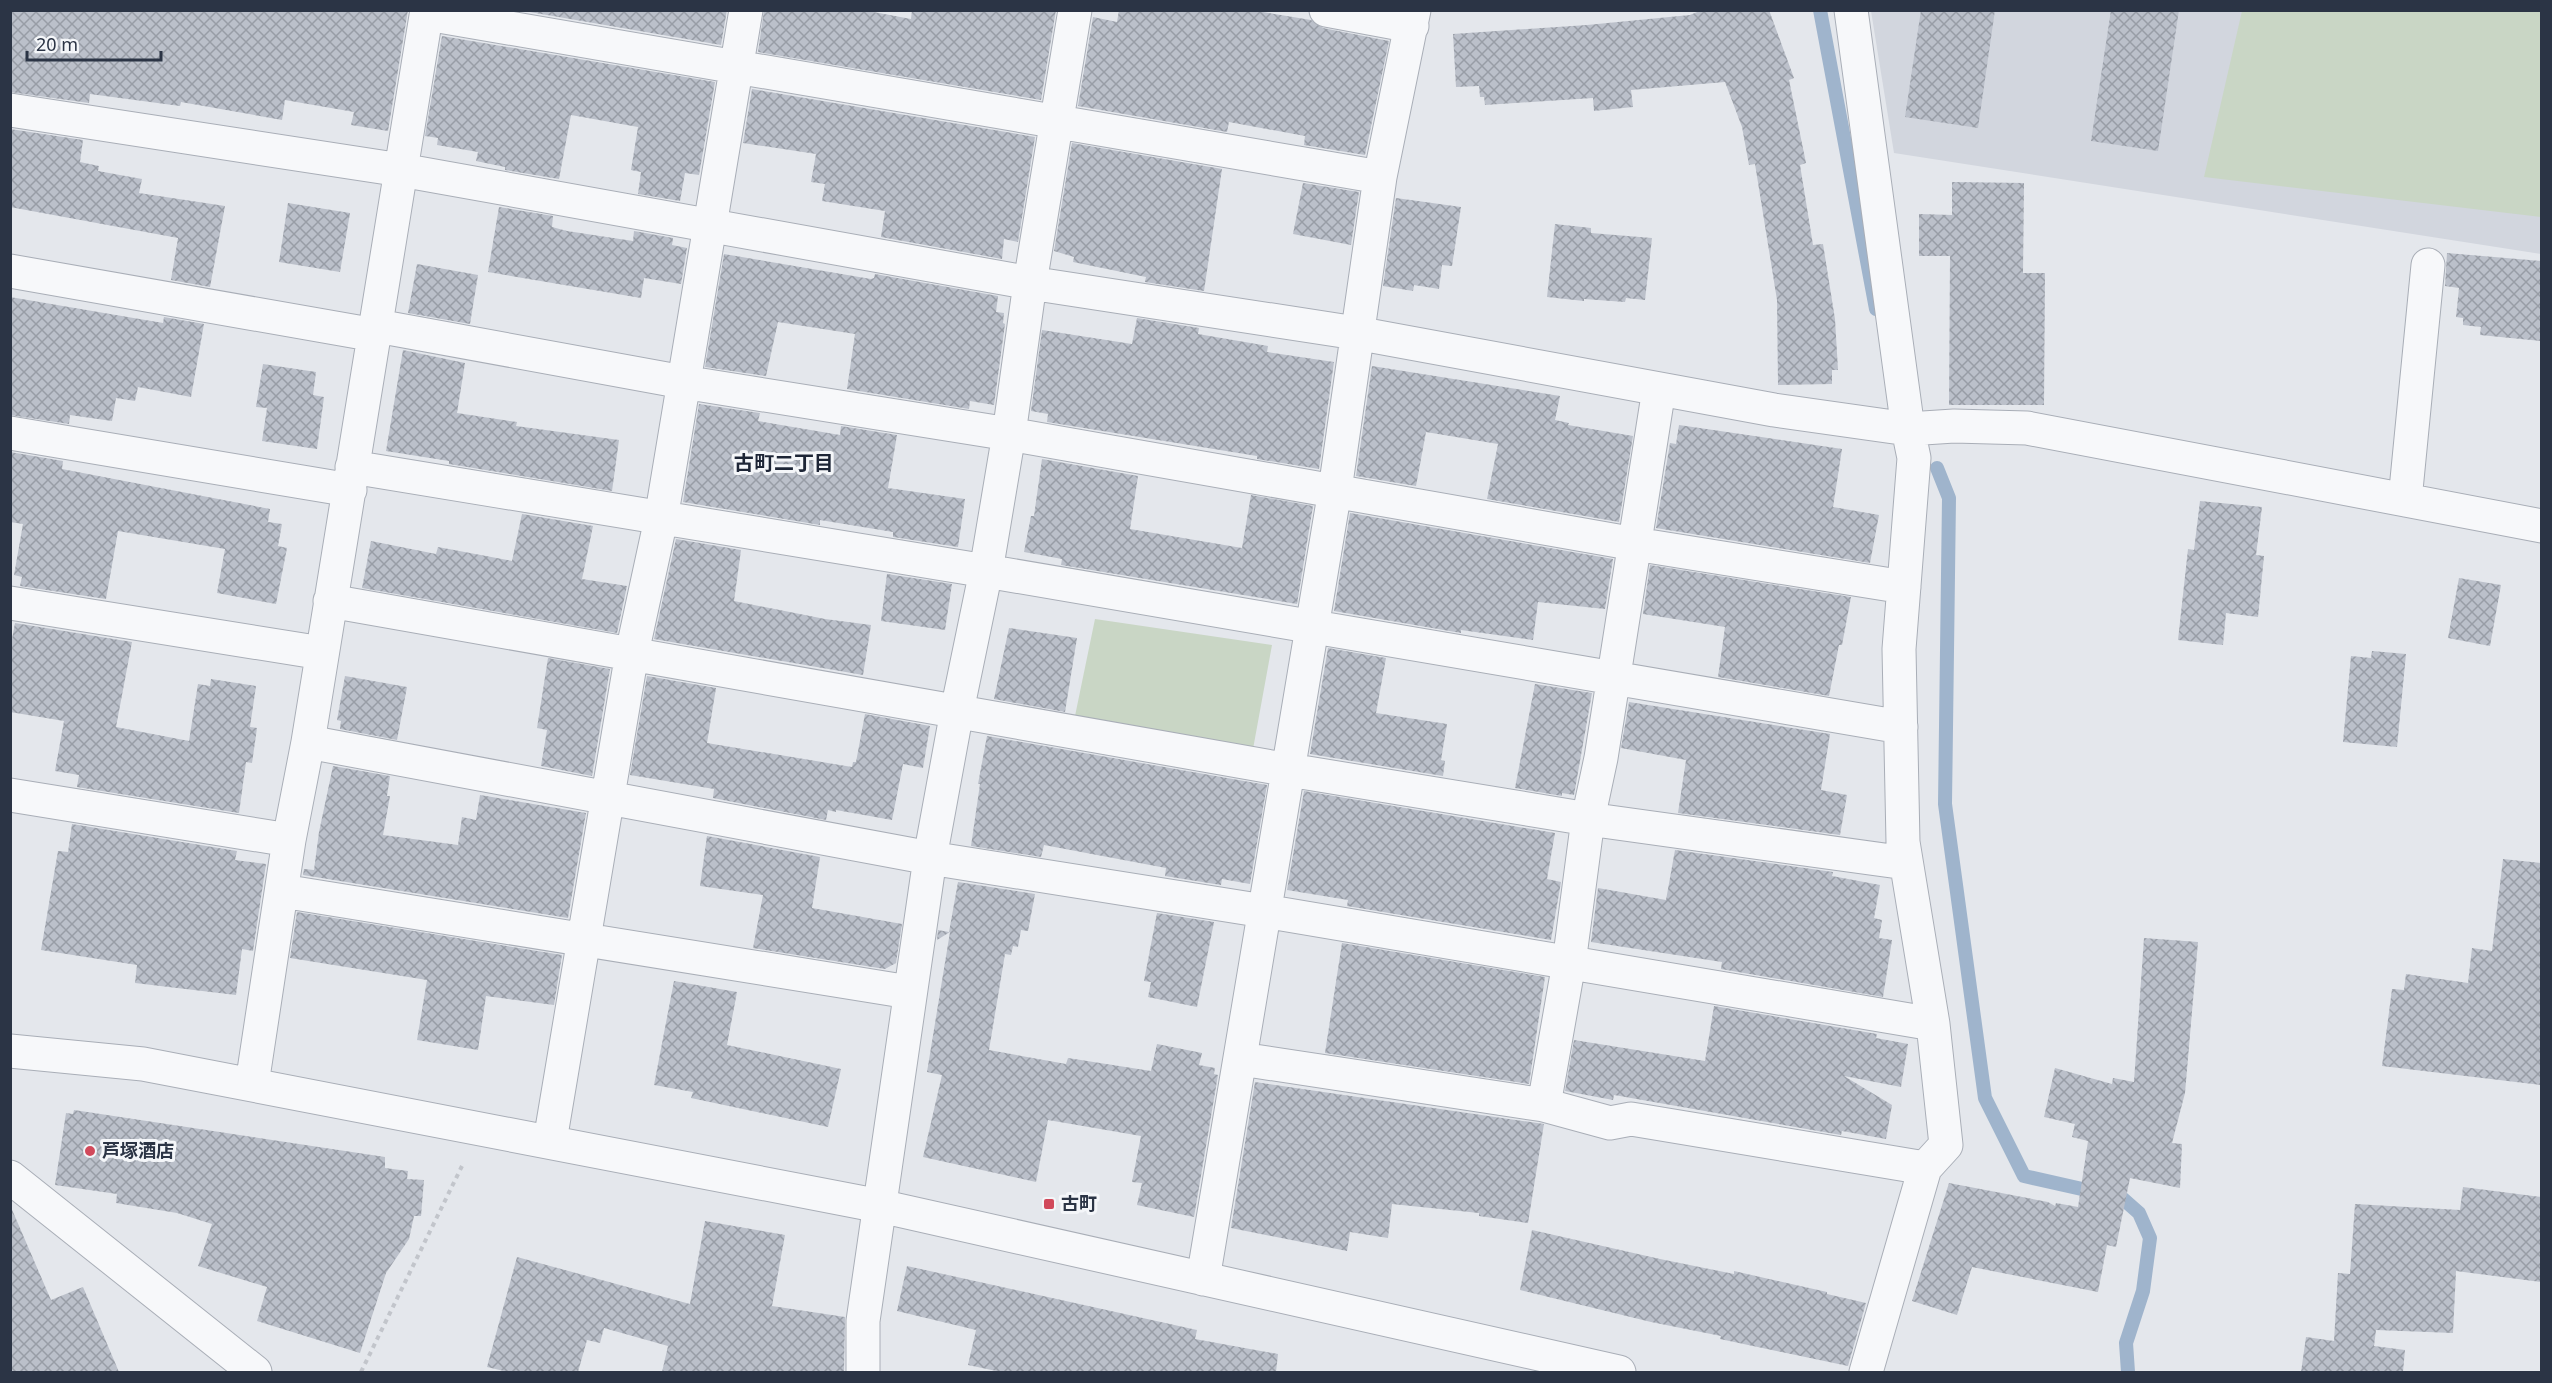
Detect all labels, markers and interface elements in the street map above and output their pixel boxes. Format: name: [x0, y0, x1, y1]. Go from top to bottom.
scale bar: [27, 24, 160, 62]
text: 20 m: [36, 32, 78, 56]
district label: 古町二丁目: [734, 449, 834, 476]
place label: 芦塚酒店: [102, 1138, 174, 1162]
marker: 芦塚酒店: [83, 1144, 97, 1158]
place label: 古町: [1061, 1191, 1097, 1215]
marker: 古町: [1042, 1197, 1056, 1211]

